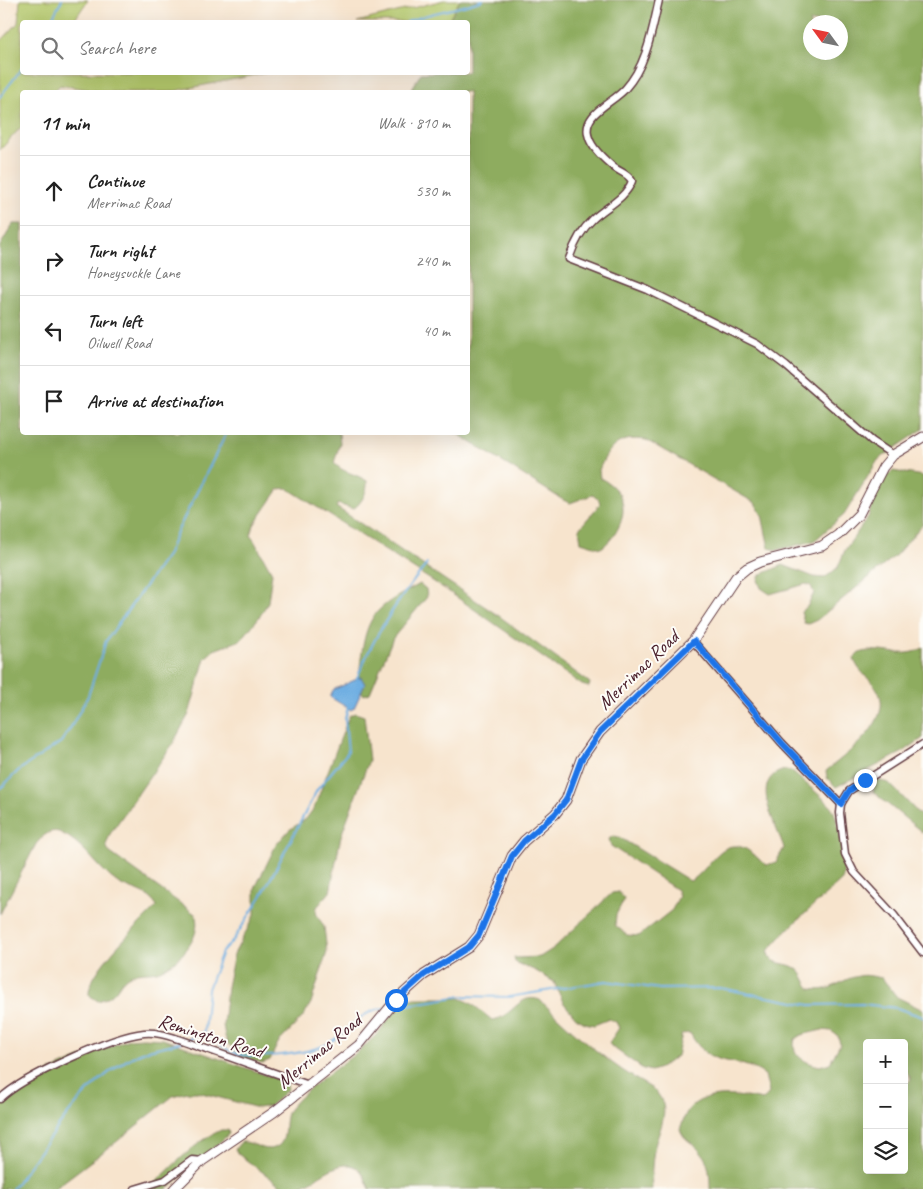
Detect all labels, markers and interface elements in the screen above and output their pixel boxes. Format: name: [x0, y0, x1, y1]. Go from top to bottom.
north arrow: [803, 15, 848, 60]
search box: [20, 20, 470, 75]
icon: search: [38, 34, 66, 62]
text: Search here: [78, 36, 155, 60]
text: 11 min: [40, 110, 90, 136]
text: Walk · 810 m: [378, 113, 450, 133]
text: Continue: [87, 169, 144, 193]
icon: ahead: [40, 177, 68, 205]
text: 530 m: [416, 181, 450, 201]
text: Merrimac Road: [87, 193, 170, 213]
text: Turn right: [87, 239, 154, 263]
icon: right: [40, 247, 68, 275]
text: 240 m: [416, 251, 450, 271]
text: Honeysuckle Lane: [87, 263, 180, 283]
text: Turn left: [87, 309, 142, 333]
icon: left: [40, 317, 68, 345]
text: 40 m: [423, 321, 450, 341]
text: Oilwell Road: [87, 333, 151, 353]
icon: arrive: [40, 387, 68, 415]
text: Arrive at destination: [87, 389, 223, 413]
street label: Merrimac Road: [592, 623, 686, 715]
route end: [854, 769, 877, 792]
route start: [385, 989, 408, 1012]
street label: Merrimac Road: [271, 1006, 369, 1094]
street label: Remington Road: [155, 1008, 270, 1065]
map controls: [863, 1039, 908, 1174]
button: +: [863, 1039, 908, 1084]
button: −: [863, 1084, 908, 1129]
button: layers: [863, 1129, 908, 1174]

